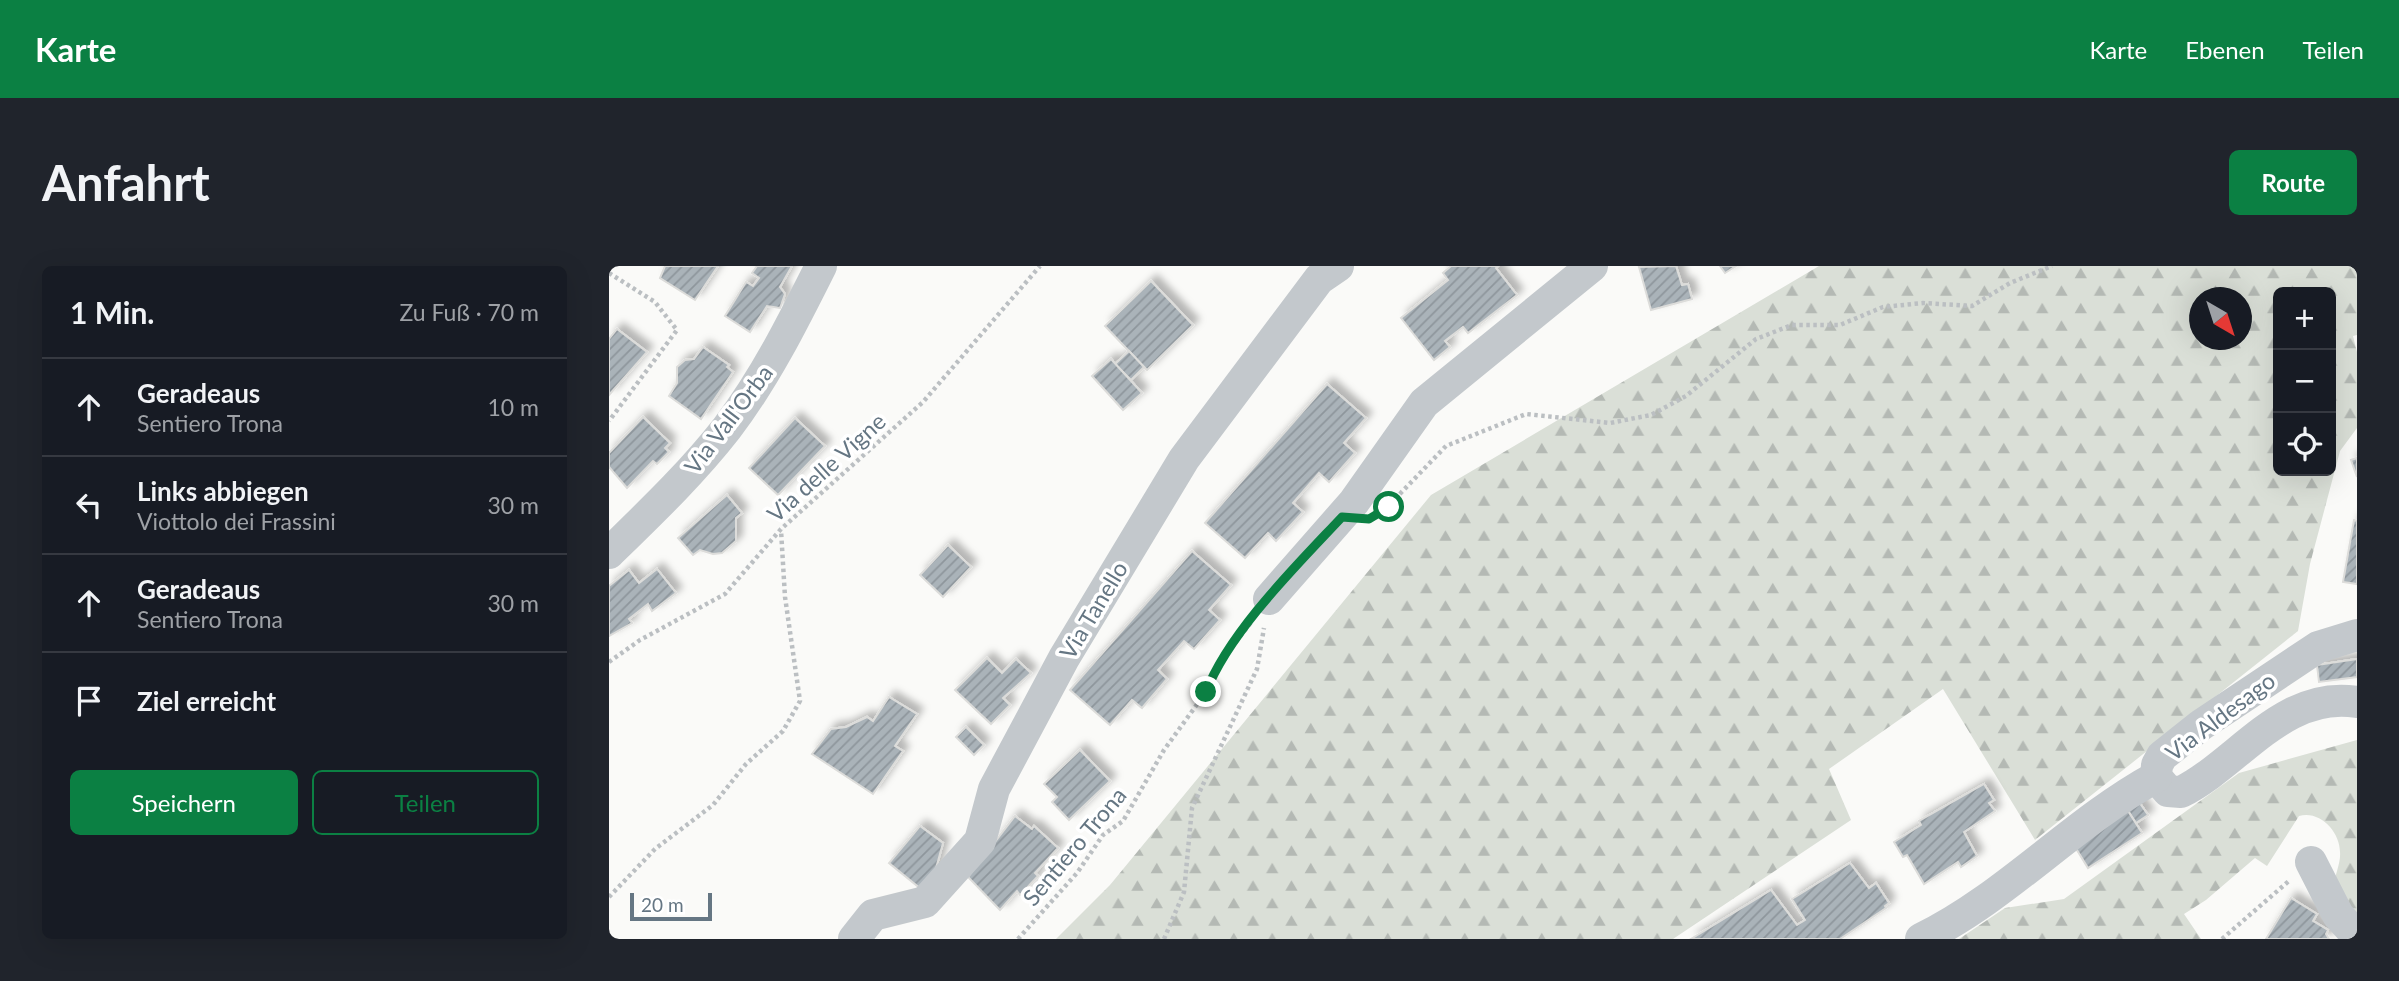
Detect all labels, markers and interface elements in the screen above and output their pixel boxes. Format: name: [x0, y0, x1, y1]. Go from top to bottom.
text: Karte: [35, 29, 116, 69]
text: Karte: [2090, 35, 2147, 64]
text: Ebenen: [2185, 35, 2265, 64]
text: Teilen: [2303, 35, 2364, 64]
button: Route: [2229, 150, 2357, 215]
text: Anfahrt: [42, 153, 210, 211]
north arrow: [2189, 287, 2252, 350]
map controls: [2273, 287, 2336, 476]
button: +: [2273, 287, 2336, 350]
text: 1 Min.: [70, 294, 155, 330]
text: Zu Fuß · 70 m: [399, 298, 539, 326]
button: −: [2273, 350, 2336, 413]
street label: Via Vall'Orba: [678, 359, 778, 479]
text: Geradeaus: [137, 377, 260, 409]
icon: ahead: [70, 388, 108, 426]
text: 10 m: [488, 393, 539, 421]
street label: Via delle Vigne: [761, 407, 891, 527]
text: Sentiero Trona: [137, 409, 283, 437]
button: locate: [2273, 413, 2336, 476]
text: Links abbiegen: [137, 475, 309, 507]
icon: left: [70, 486, 108, 524]
text: 30 m: [488, 491, 539, 519]
route start: [1373, 491, 1404, 522]
text: Viottolo dei Frassini: [137, 507, 336, 535]
street label: Via Tanello: [1053, 556, 1133, 664]
text: Geradeaus: [137, 573, 260, 605]
icon: ahead: [70, 584, 108, 622]
text: 30 m: [488, 589, 539, 617]
text: Sentiero Trona: [137, 605, 283, 633]
street label: Via Aldesago: [2160, 666, 2280, 766]
route end: [1190, 676, 1221, 707]
icon: arrive: [70, 682, 108, 720]
text: Ziel erreicht: [137, 685, 276, 717]
button: Speichern: [70, 770, 298, 835]
button: Teilen: [312, 770, 539, 835]
street label: Sentiero Trona: [1016, 781, 1132, 911]
scale bar: [630, 890, 712, 922]
text: 20 m: [641, 893, 684, 916]

